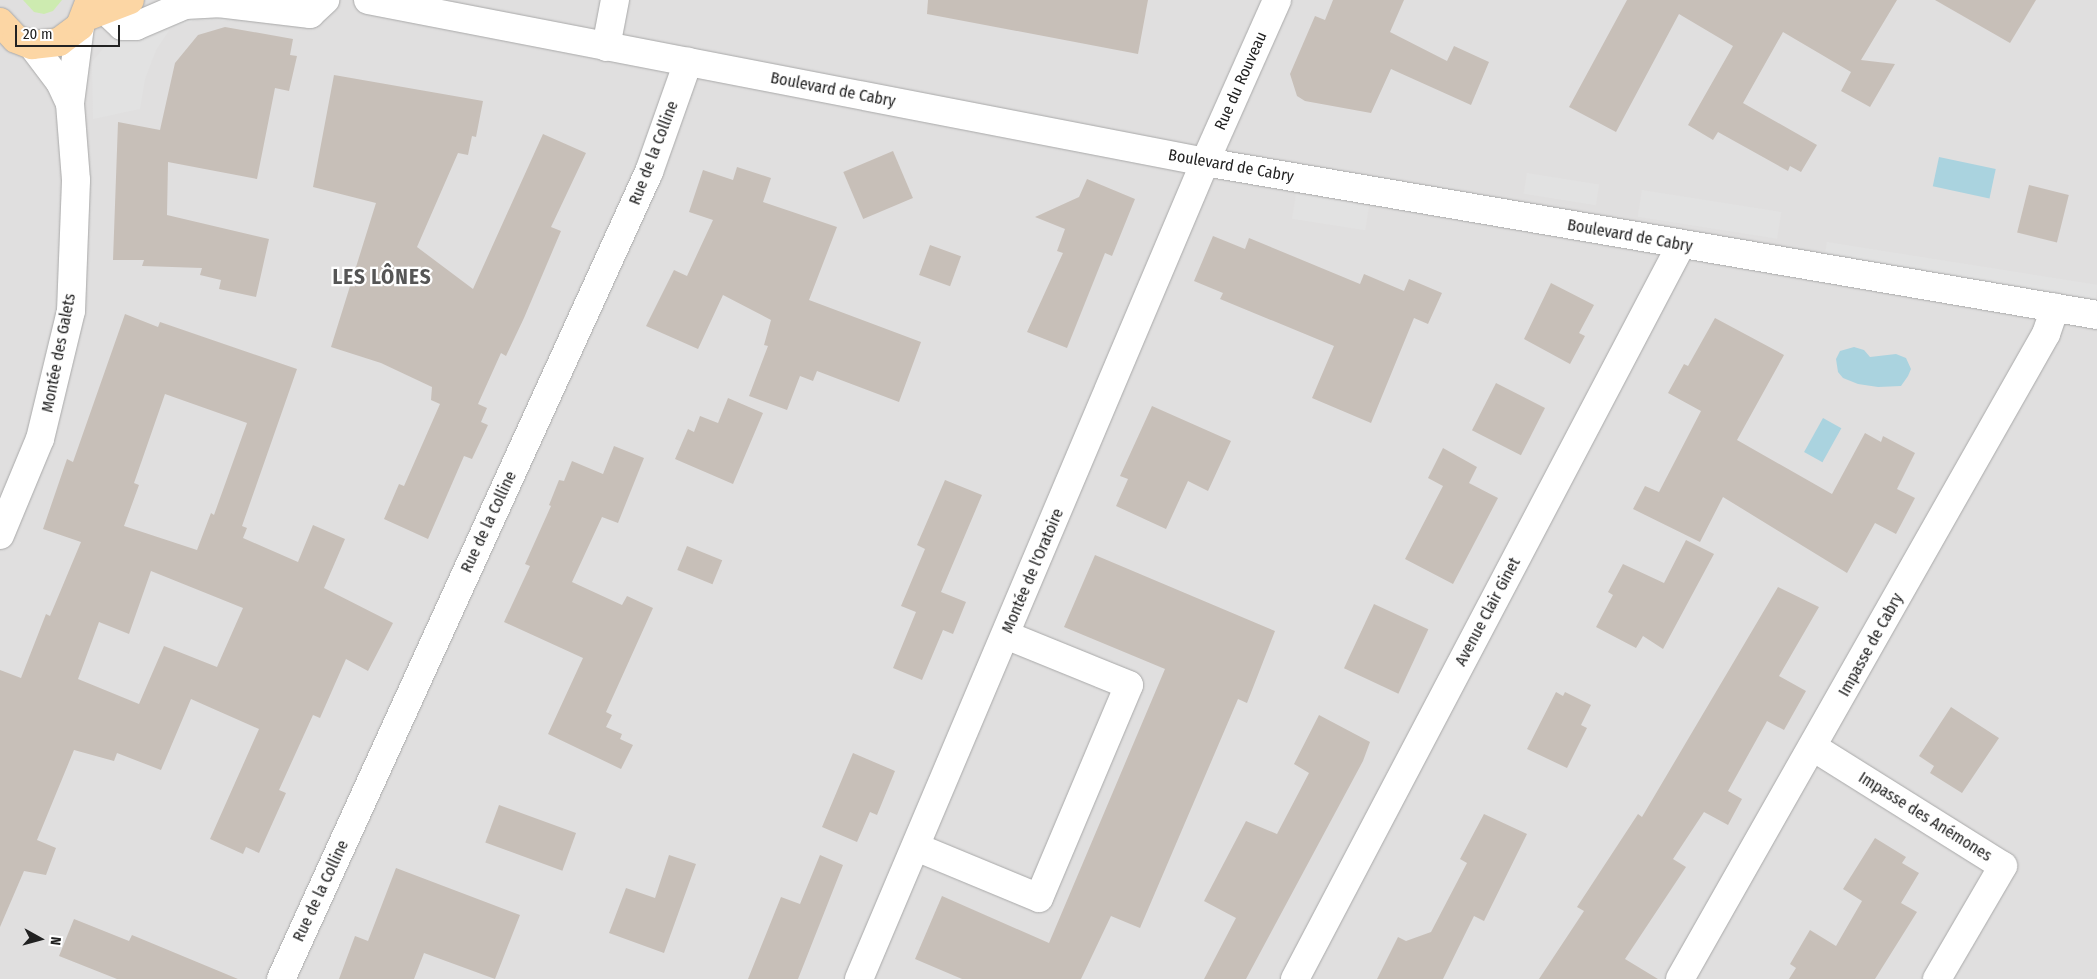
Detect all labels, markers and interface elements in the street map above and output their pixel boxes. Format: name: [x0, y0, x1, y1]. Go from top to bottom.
scale bar: [18, 15, 122, 47]
text: 20 m: [23, 25, 53, 43]
street label: Rue du Rouveau: [1211, 29, 1271, 133]
street label: Boulevard de Cabry: [769, 68, 897, 112]
street label: Rue de la Colline: [625, 98, 683, 208]
street label: Boulevard de Cabry: [1167, 146, 1295, 186]
street label: Boulevard de Cabry: [1566, 216, 1694, 256]
district label: LES LÔNES: [331, 264, 433, 290]
street label: Montée des Galets: [38, 292, 80, 414]
street label: Rue de la Colline: [457, 468, 521, 576]
street label: Montée de l'Oratoire: [998, 506, 1068, 636]
street label: Avenue Clair Ginet: [1451, 555, 1525, 669]
street label: Impasse de Cabry: [1835, 590, 1907, 700]
street label: Impasse des Anémones: [1855, 768, 1995, 866]
street label: Rue de la Colline: [289, 837, 353, 945]
north arrow: [15, 914, 65, 964]
text: N: [46, 936, 64, 946]

